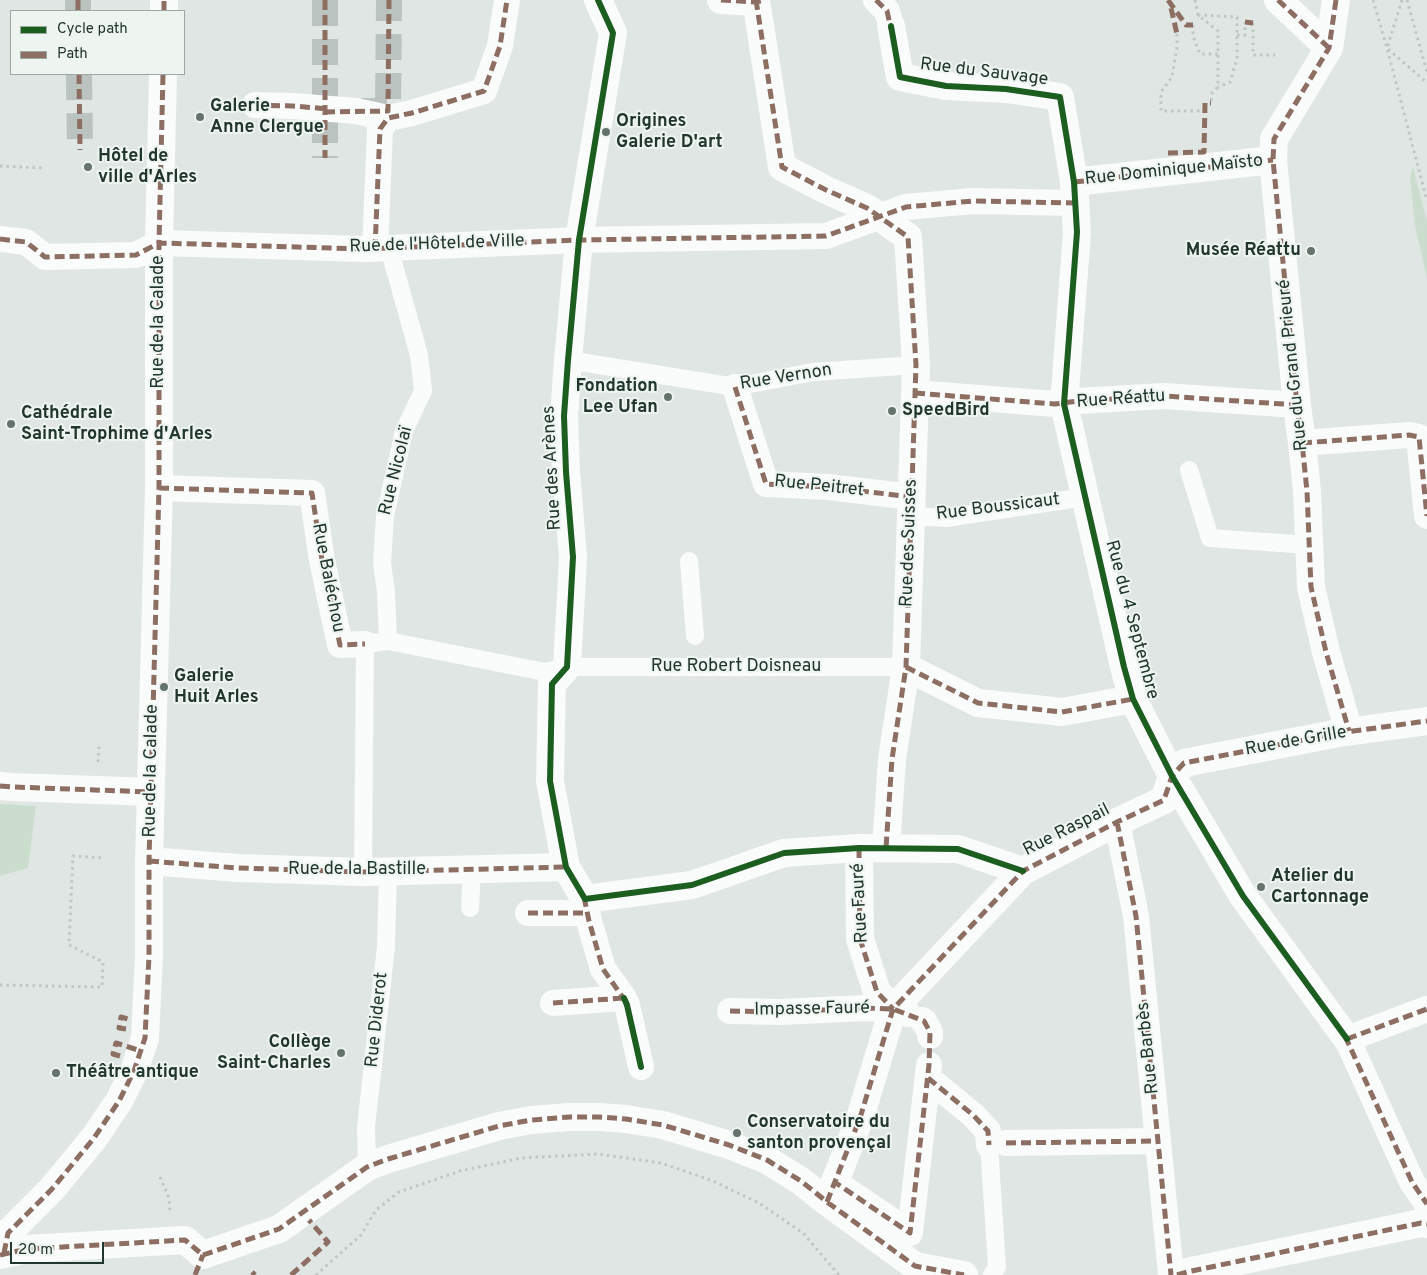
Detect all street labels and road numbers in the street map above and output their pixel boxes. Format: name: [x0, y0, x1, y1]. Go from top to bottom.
street label: Rue du Sauvage: [919, 54, 1049, 92]
street label: Rue Dominique Maïsto: [1084, 151, 1264, 191]
street label: Rue de l'Hôtel de Ville: [349, 231, 525, 259]
street label: Rue de la Calade: [148, 255, 170, 389]
street label: Rue du Grand Prieuré: [1274, 278, 1314, 452]
street label: Rue Vernon: [738, 360, 834, 396]
street label: Rue Réattu: [1076, 386, 1166, 414]
street label: Rue des Arènes: [539, 405, 567, 531]
street label: Rue Nicolaï: [376, 424, 418, 518]
street label: Rue Peitret: [773, 472, 865, 502]
street label: Rue des Suisses: [897, 479, 923, 607]
street label: Rue Boussicaut: [935, 490, 1061, 526]
street label: Rue Baléchou: [306, 521, 348, 635]
street label: Rue du 4 Septembre: [1099, 538, 1163, 702]
street label: Rue Robert Doisneau: [651, 656, 821, 678]
street label: Rue de la Calade: [140, 704, 164, 838]
street label: Rue de Grille: [1244, 722, 1348, 762]
street label: Rue Raspail: [1020, 800, 1114, 862]
street label: Rue de la Bastille: [288, 859, 426, 881]
street label: Rue Fauré: [848, 862, 874, 944]
street label: Rue Diderot: [362, 971, 394, 1069]
street label: Impasse Fauré: [754, 998, 870, 1022]
street label: Rue Barbès: [1133, 1001, 1165, 1095]

